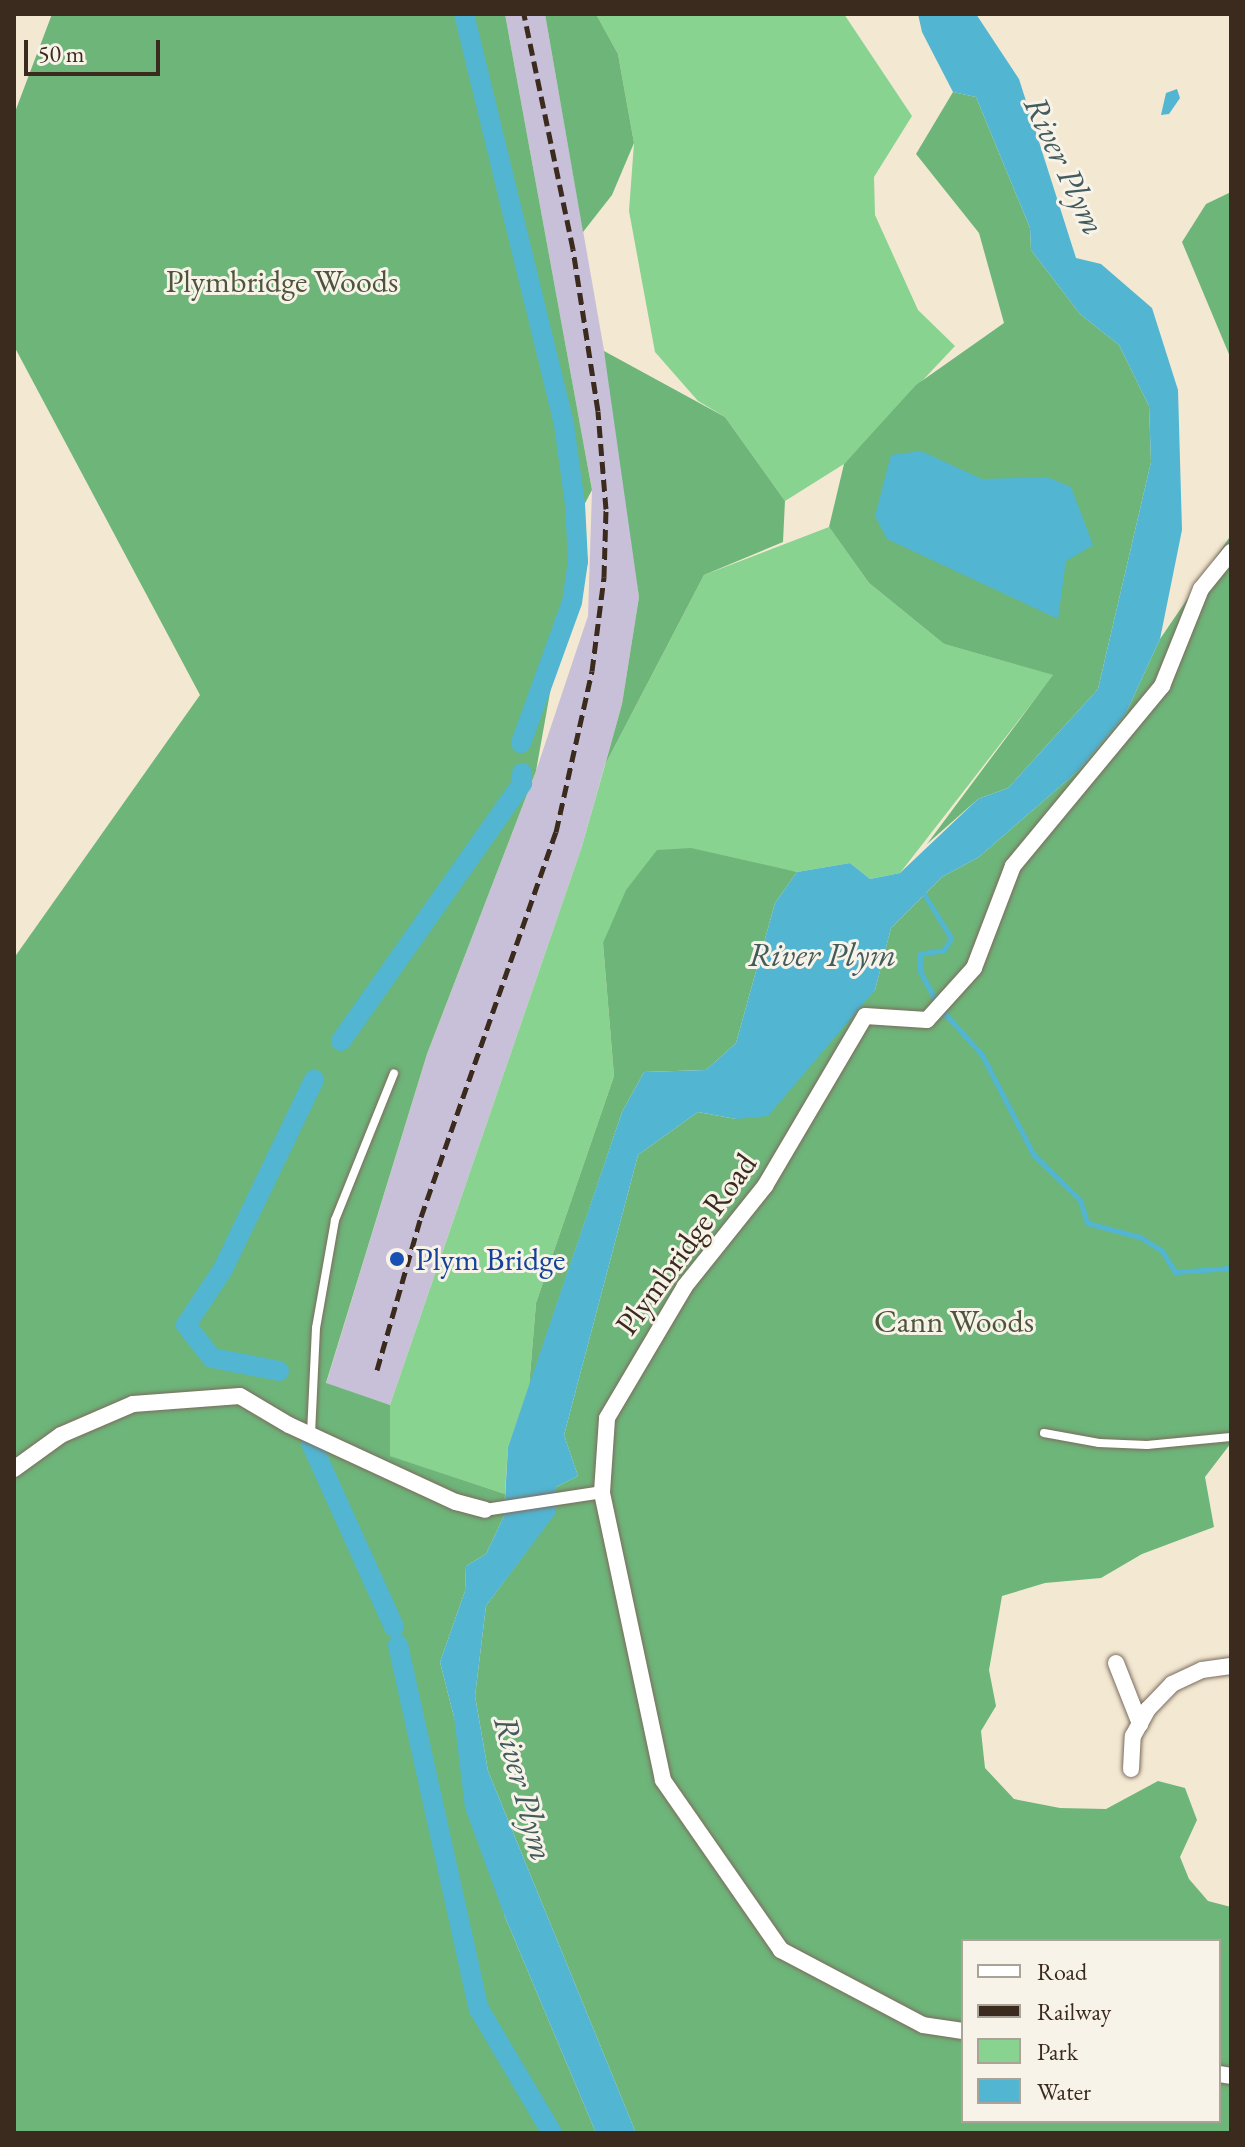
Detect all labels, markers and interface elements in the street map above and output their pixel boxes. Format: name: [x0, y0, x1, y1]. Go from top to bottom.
scale bar: [28, 24, 164, 74]
text: 50 m: [38, 38, 85, 69]
water label: River Plym: [1015, 89, 1115, 241]
park label: Plymbridge Woods: [166, 262, 398, 300]
water label: River Plym: [748, 935, 896, 975]
street label: Plymbridge Road: [607, 1146, 765, 1342]
place label: Plym Bridge: [415, 1240, 566, 1278]
marker: Plym Bridge: [386, 1248, 408, 1270]
park label: Cann Woods: [874, 1302, 1034, 1340]
water label: River Plym: [485, 1711, 563, 1865]
legend: [961, 1939, 1221, 2123]
text: Road: [1037, 1956, 1087, 1987]
text: Railway: [1037, 1996, 1111, 2027]
text: Park: [1037, 2036, 1078, 2067]
text: Water: [1037, 2076, 1091, 2107]

